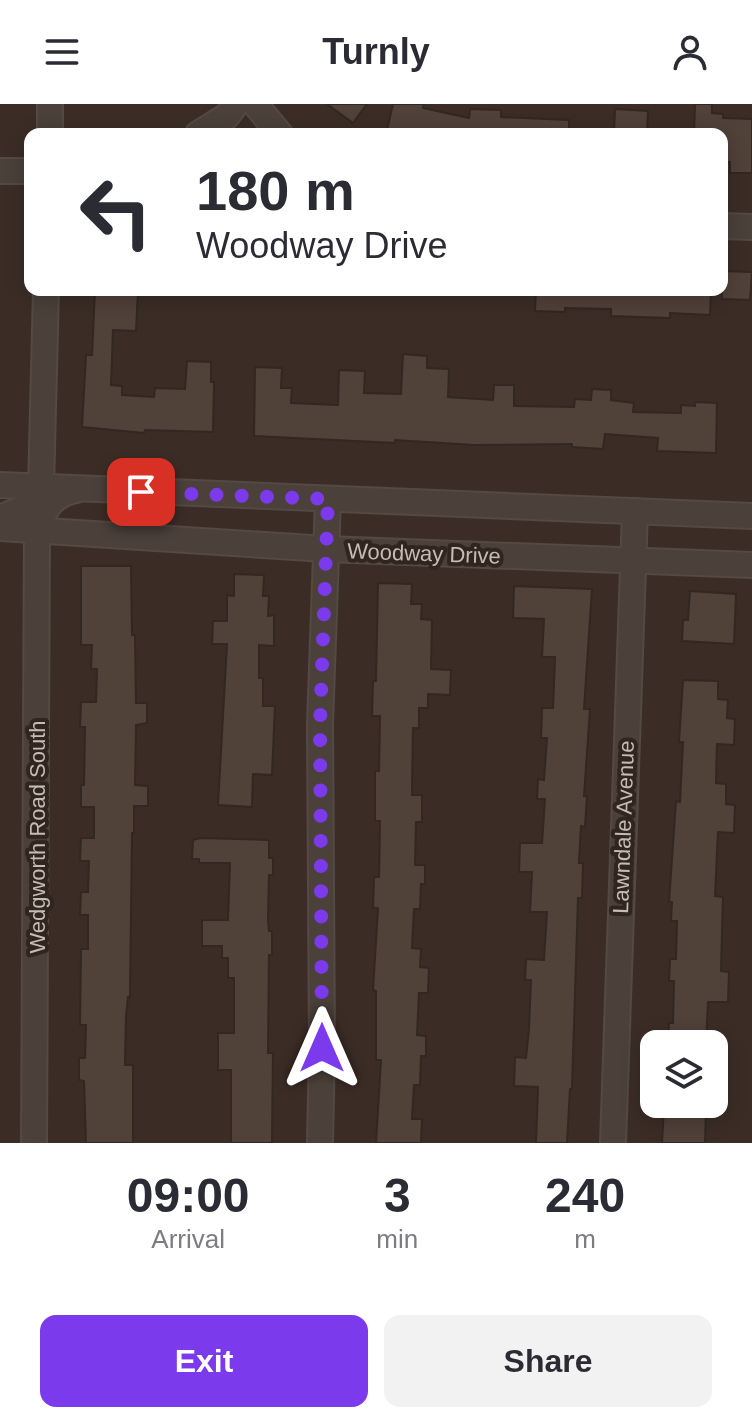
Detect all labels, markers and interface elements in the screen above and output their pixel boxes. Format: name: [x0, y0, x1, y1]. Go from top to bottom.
icon: menu: [40, 30, 84, 74]
icon: person: [668, 30, 712, 74]
text: Turnly: [322, 31, 430, 72]
text: 180 m: [196, 159, 355, 222]
icon: left: [64, 160, 168, 264]
text: Woodway Drive: [196, 225, 447, 266]
pin: [107, 458, 175, 526]
icon: arrive: [119, 470, 163, 514]
street label: Woodway Drive: [347, 538, 501, 569]
street label: Wedgworth Road South: [25, 720, 50, 954]
street label: Lawndale Avenue: [608, 740, 639, 914]
position arrow: [280, 1006, 364, 1090]
map controls: [640, 1030, 728, 1118]
button: layers: [640, 1030, 728, 1118]
text: 09:00: [127, 1169, 250, 1222]
text: 3: [384, 1169, 411, 1222]
text: 240: [545, 1169, 625, 1222]
text: Arrival: [151, 1224, 225, 1254]
text: min: [376, 1224, 418, 1254]
text: m: [574, 1224, 596, 1254]
button: Exit: [40, 1315, 368, 1407]
button: Share: [384, 1315, 712, 1407]

